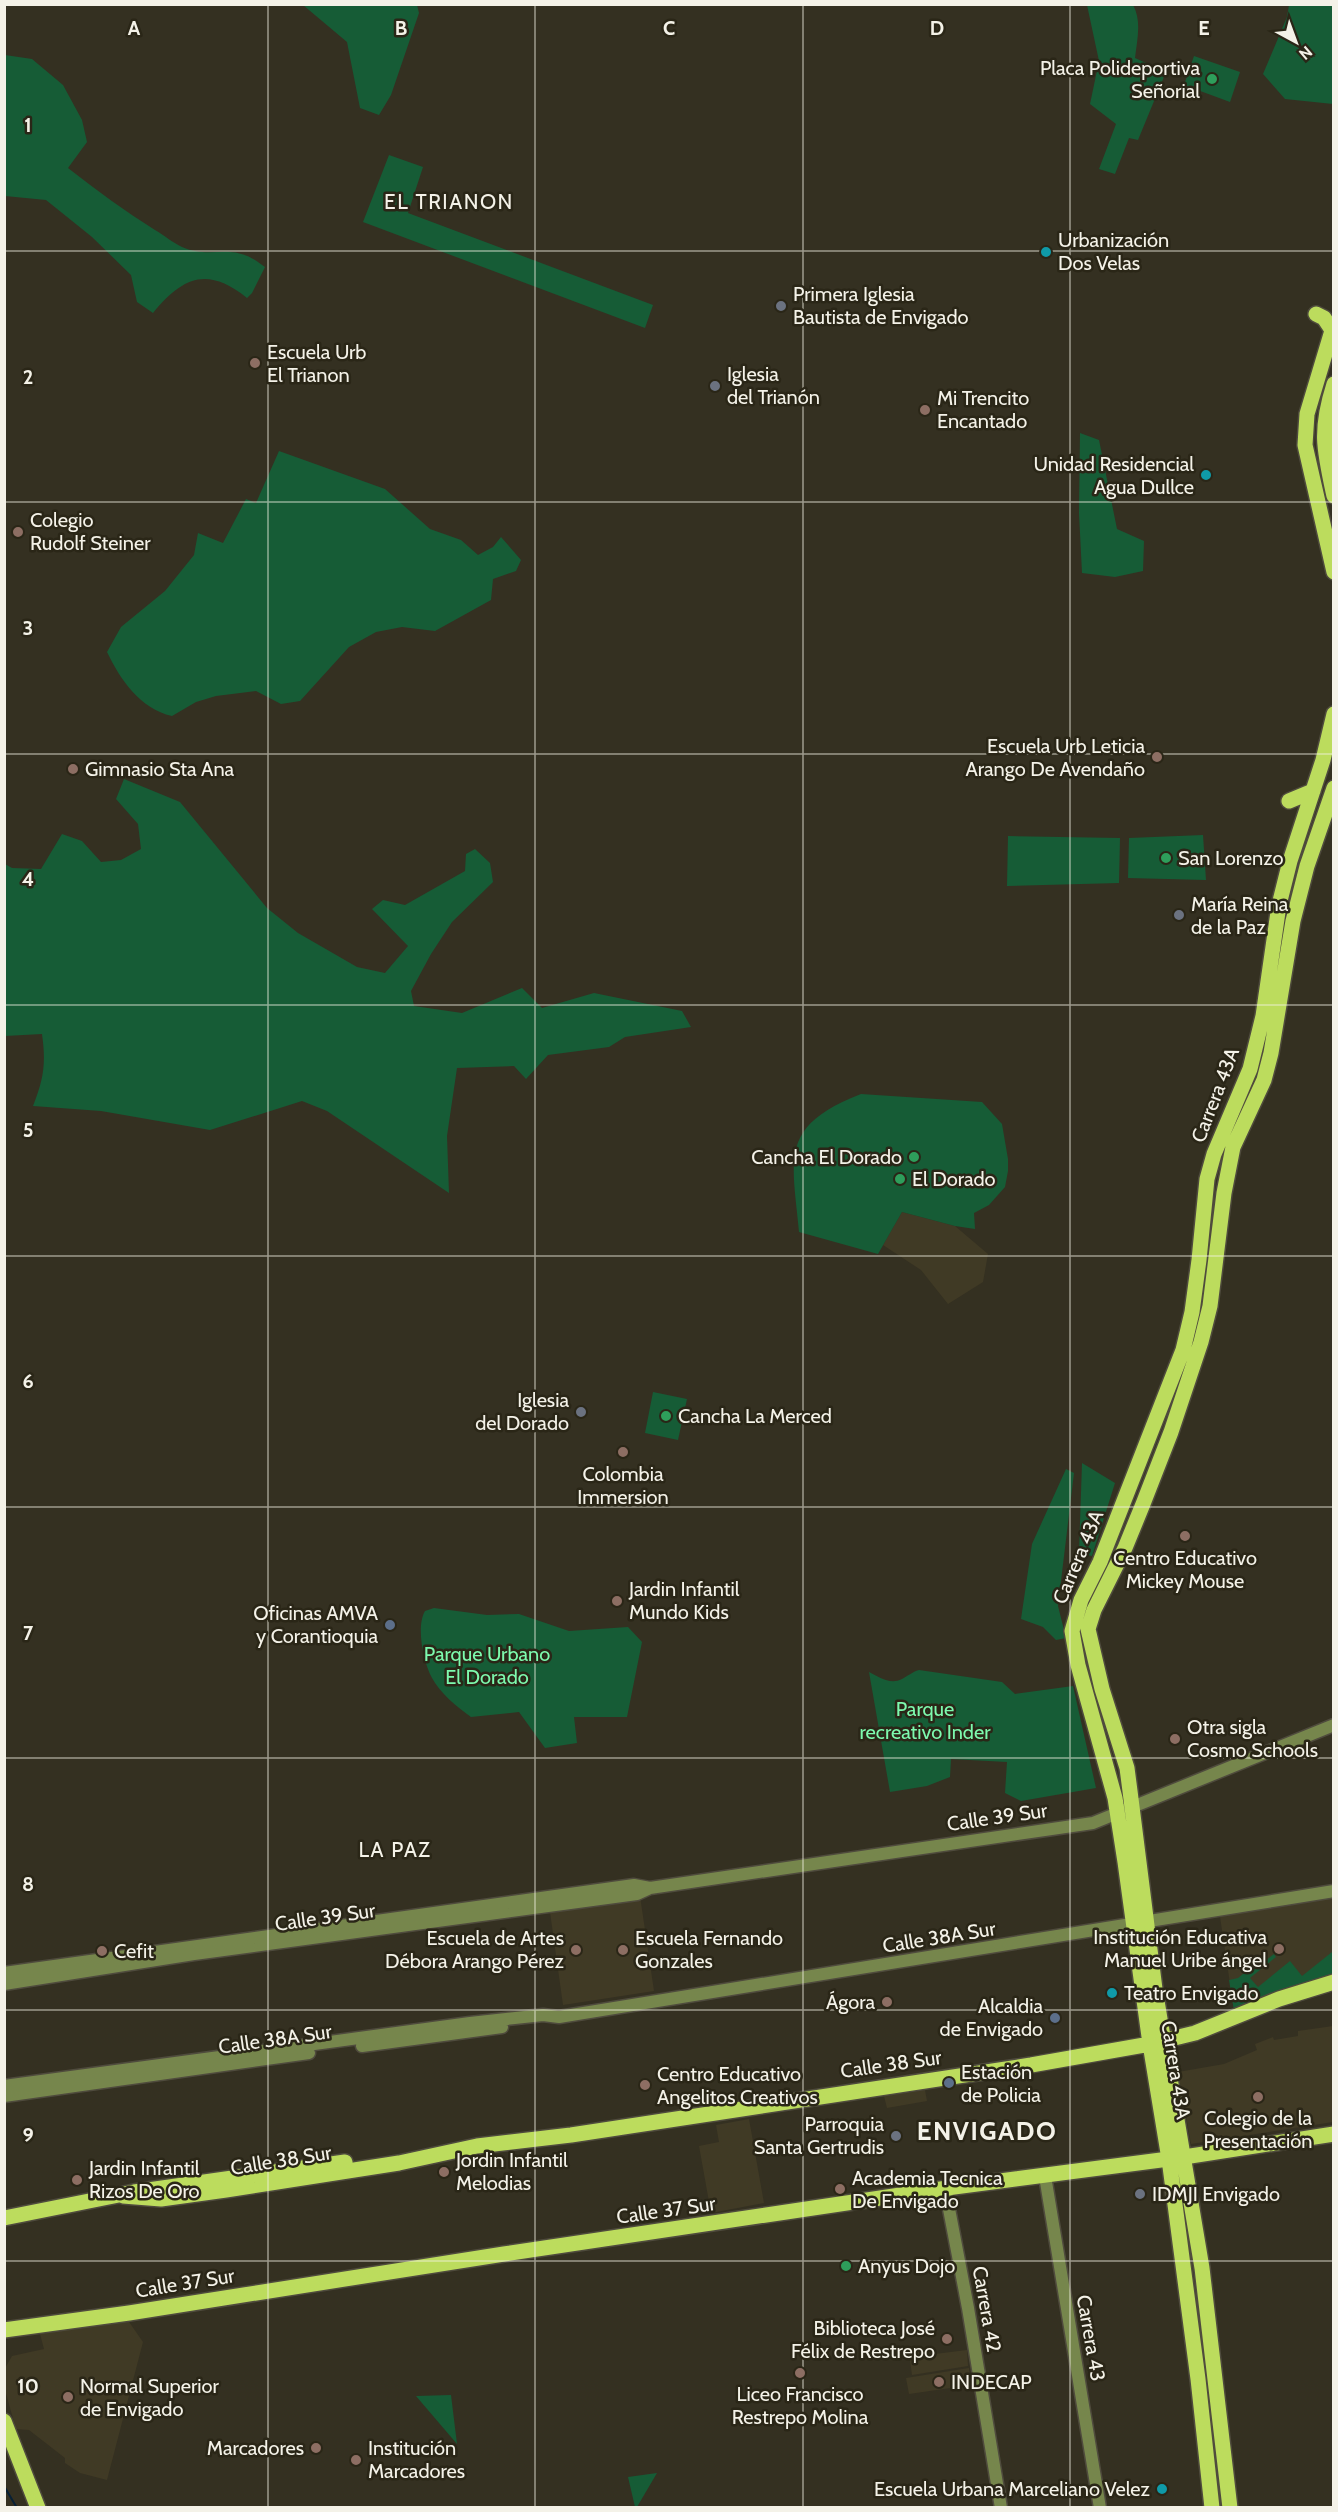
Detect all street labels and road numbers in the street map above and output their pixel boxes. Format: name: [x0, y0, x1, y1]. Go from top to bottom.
street label: Carrera 43A: [1186, 1044, 1244, 1146]
street label: Carrera 43A: [1048, 1506, 1109, 1607]
street label: Calle 39 Sur: [945, 1798, 1049, 1836]
street label: Calle 39 Sur: [273, 1898, 377, 1936]
street label: Calle 38A Sur: [881, 1916, 998, 1958]
street label: Calle 38A Sur: [217, 2019, 334, 2059]
street label: Carrera 43A: [1156, 2019, 1196, 2122]
street label: Calle 38 Sur: [839, 2045, 944, 2083]
street label: Calle 38 Sur: [229, 2140, 334, 2180]
street label: Calle 37 Sur: [615, 2191, 718, 2229]
street label: Calle 37 Sur: [134, 2263, 237, 2303]
street label: Carrera 42: [968, 2264, 1006, 2354]
street label: Carrera 43: [1072, 2293, 1110, 2383]

